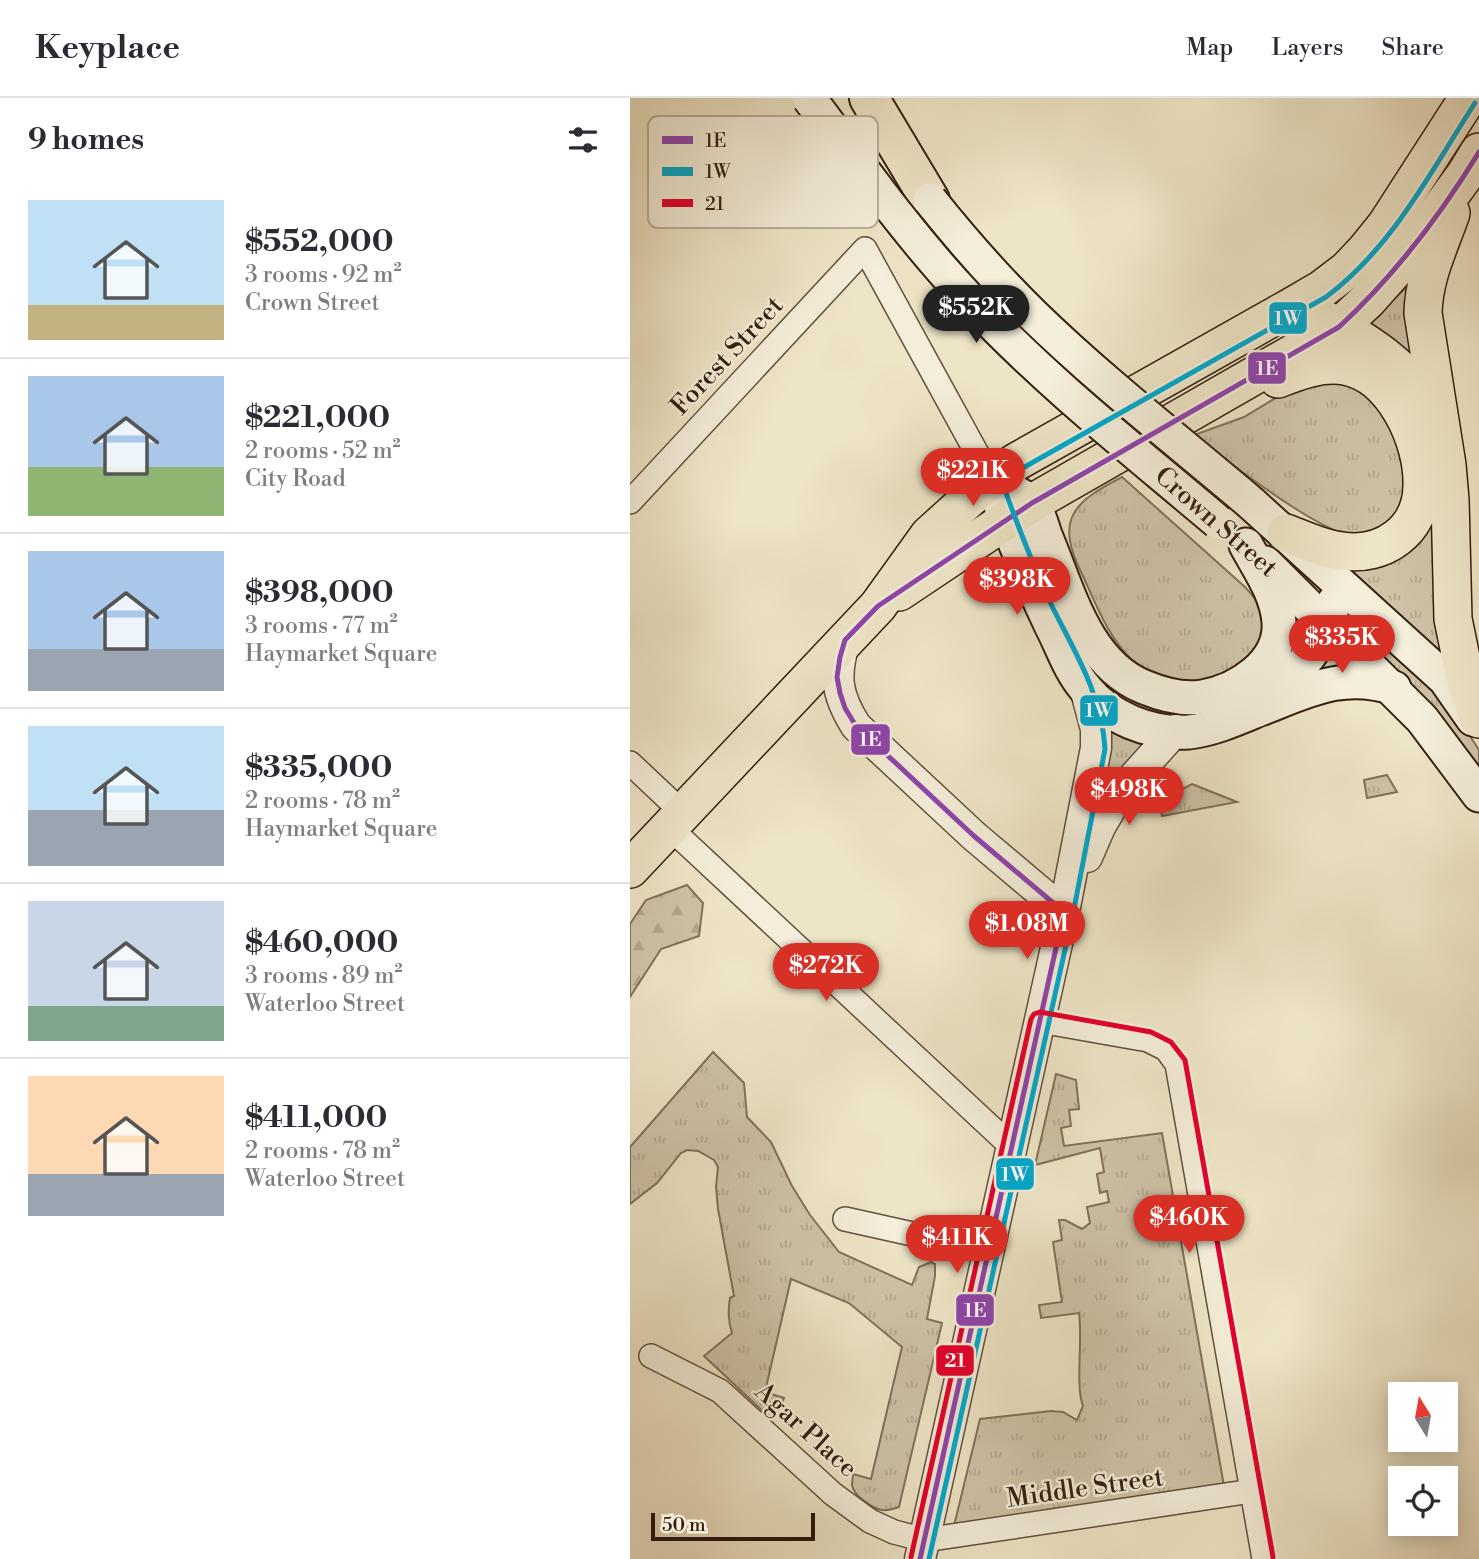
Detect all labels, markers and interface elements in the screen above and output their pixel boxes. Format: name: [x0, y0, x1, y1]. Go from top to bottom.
text: Keyplace: [35, 28, 180, 69]
text: Map: [1186, 33, 1233, 63]
text: Layers: [1271, 33, 1343, 63]
text: Share: [1381, 33, 1444, 63]
legend: [648, 116, 878, 228]
text: 9 homes: [28, 121, 144, 159]
icon: filters: [564, 121, 602, 159]
text: 1E: [705, 129, 726, 153]
text: 1W: [705, 160, 731, 184]
text: 21: [705, 192, 724, 216]
text: $552,000: [245, 223, 393, 261]
icon: home: [84, 228, 168, 312]
text: 3 rooms · 92 m²: [245, 261, 401, 289]
pin: $552K: [927, 286, 1025, 345]
text: Crown Street: [245, 289, 380, 317]
street label: Forest Street: [664, 290, 790, 422]
text: $552K: [938, 294, 1014, 322]
line badge: 1W: [1268, 301, 1308, 335]
text: 1W: [1274, 307, 1303, 331]
line badge: 1E: [1247, 351, 1287, 385]
text: 1E: [1256, 357, 1278, 381]
text: $221,000: [245, 399, 390, 437]
icon: home: [84, 404, 168, 488]
text: 2 rooms · 52 m²: [245, 437, 401, 465]
pin: $221K: [924, 448, 1022, 508]
text: $221K: [937, 457, 1009, 485]
street label: Crown Street: [1148, 460, 1284, 584]
text: City Road: [245, 465, 346, 493]
pin: $398K: [968, 558, 1066, 617]
text: $398K: [979, 566, 1055, 594]
text: $398,000: [245, 574, 394, 612]
icon: home: [84, 579, 168, 663]
text: 3 rooms · 77 m²: [245, 612, 398, 640]
pin: $335K: [1293, 616, 1391, 675]
text: $335K: [1305, 624, 1379, 652]
text: Haymarket Square: [245, 640, 437, 668]
line badge: 1W: [1079, 694, 1119, 727]
text: 1W: [1085, 699, 1114, 723]
line badge: 1E: [850, 723, 891, 756]
text: 1E: [859, 728, 881, 752]
text: $335,000: [245, 749, 392, 787]
icon: home: [84, 754, 168, 838]
pin: $498K: [1080, 768, 1178, 827]
text: $498K: [1091, 776, 1167, 804]
text: 2 rooms · 78 m²: [245, 787, 400, 815]
text: Haymarket Square: [245, 815, 437, 843]
pin: $1.08M: [970, 902, 1084, 961]
text: $1.08M: [985, 910, 1069, 938]
text: $460,000: [245, 924, 398, 962]
icon: home: [84, 929, 168, 1013]
pin: $272K: [777, 944, 875, 1003]
text: $272K: [789, 952, 863, 980]
text: 3 rooms · 89 m²: [245, 962, 402, 990]
text: Waterloo Street: [245, 990, 405, 1018]
text: $411,000: [245, 1099, 387, 1137]
icon: home: [84, 1104, 168, 1188]
text: 2 rooms · 78 m²: [245, 1137, 400, 1165]
line badge: 1W: [995, 1157, 1035, 1191]
text: 1W: [1001, 1163, 1030, 1187]
text: Waterloo Street: [245, 1165, 405, 1193]
pin: $460K: [1140, 1196, 1238, 1255]
text: $460K: [1150, 1204, 1228, 1232]
pin: $411K: [908, 1216, 1006, 1275]
text: $411K: [922, 1224, 992, 1252]
line badge: 1E: [955, 1293, 995, 1327]
text: 1E: [964, 1299, 986, 1323]
line badge: 21: [935, 1344, 975, 1377]
text: 21: [944, 1349, 966, 1373]
street label: Agar Place: [747, 1375, 864, 1484]
north arrow: [1388, 1382, 1458, 1452]
map controls: [1388, 1382, 1458, 1536]
street label: Middle Street: [1005, 1461, 1165, 1515]
button: locate: [1388, 1466, 1458, 1536]
scale bar: [651, 1510, 816, 1542]
text: 50 m: [662, 1513, 706, 1537]

